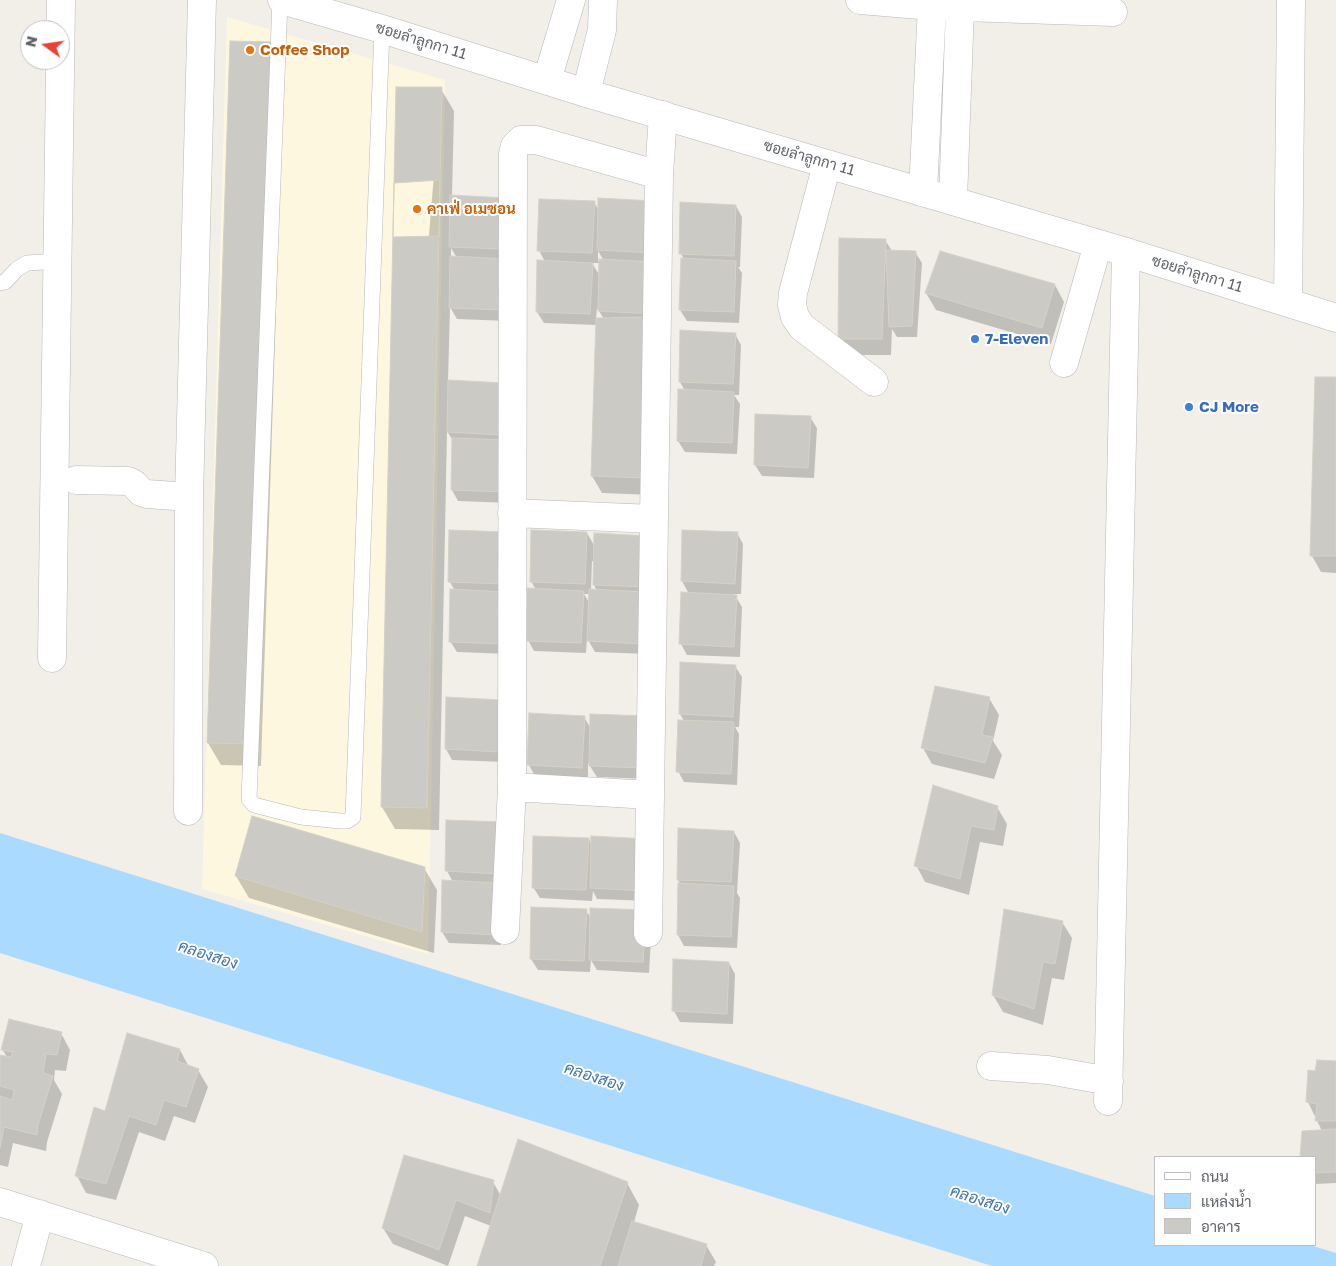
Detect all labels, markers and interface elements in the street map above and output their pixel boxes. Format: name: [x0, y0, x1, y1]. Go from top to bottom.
street label: ซอยลำลูกกา 11: [373, 19, 469, 63]
north arrow: [20, 20, 70, 70]
text: N: [21, 34, 40, 49]
place label: Coffee Shop: [260, 41, 350, 59]
marker: Coffee Shop: [244, 44, 256, 56]
street label: ซอยลำลูกกา 11: [761, 136, 857, 180]
place label: คาเฟ่ อเมซอน: [427, 200, 516, 218]
marker: คาเฟ่ อเมซอน: [411, 203, 423, 215]
street label: ซอยลำลูกกา 11: [1149, 252, 1245, 296]
place label: 7-Eleven: [985, 330, 1048, 348]
marker: 7-Eleven: [969, 333, 981, 345]
place label: CJ More: [1199, 398, 1259, 416]
marker: CJ More: [1183, 401, 1195, 413]
water label: คลองสอง: [176, 936, 240, 974]
water label: คลองสอง: [562, 1058, 626, 1096]
legend: [1154, 1156, 1316, 1246]
text: ถนน: [1201, 1167, 1229, 1185]
water label: คลองสอง: [948, 1181, 1012, 1219]
text: แหล่งน้ำ: [1201, 1192, 1252, 1210]
text: อาคาร: [1201, 1217, 1241, 1235]

